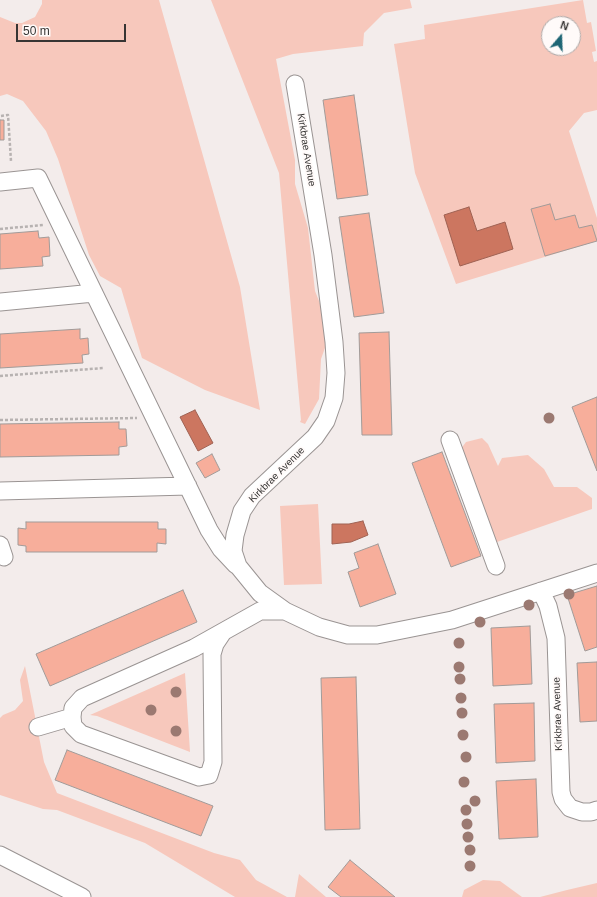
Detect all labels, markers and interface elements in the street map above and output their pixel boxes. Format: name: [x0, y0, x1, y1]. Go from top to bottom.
scale bar: [18, 16, 128, 42]
north arrow: [541, 16, 581, 56]
text: N: [559, 19, 570, 33]
text: 50 m: [23, 24, 50, 38]
street label: Kirkbrae Avenue: [294, 113, 318, 187]
street label: Kirkbrae Avenue: [247, 445, 307, 505]
street label: Kirkbrae Avenue: [551, 677, 565, 751]

